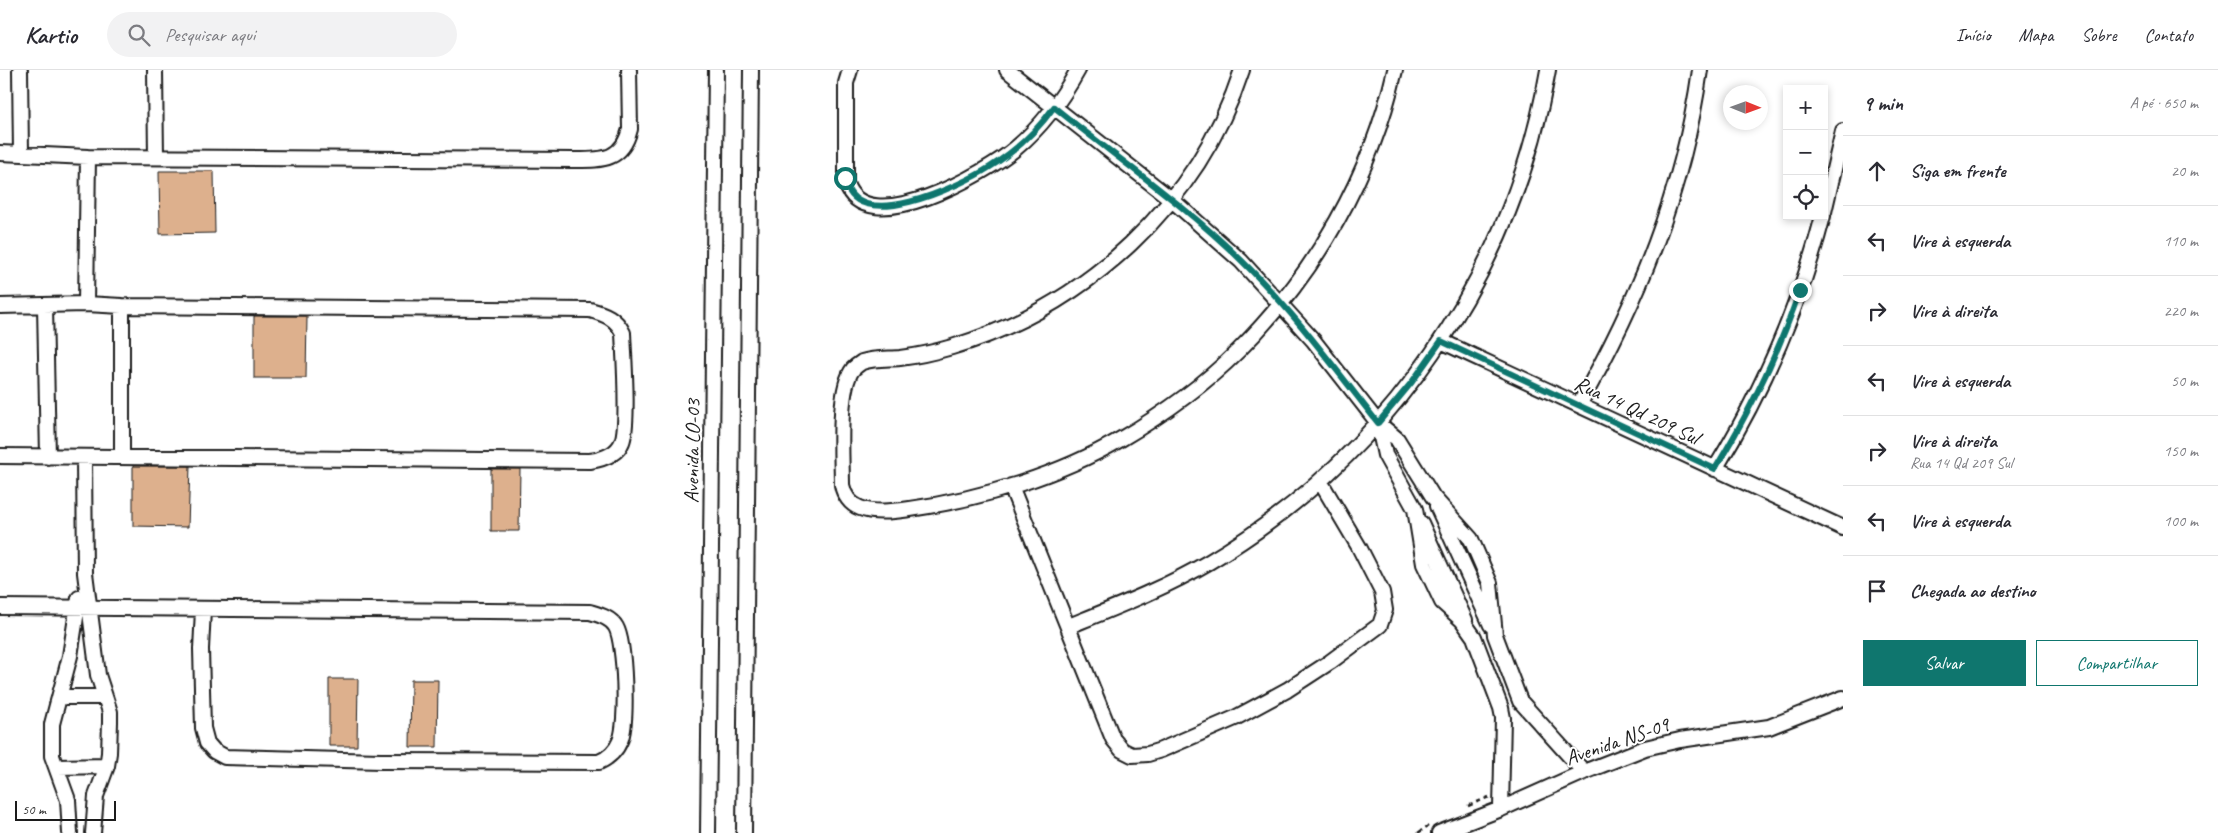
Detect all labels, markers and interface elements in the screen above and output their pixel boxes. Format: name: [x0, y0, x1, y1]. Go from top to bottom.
search box: [107, 12, 457, 57]
text: Kartio: [25, 20, 77, 50]
icon: search: [125, 21, 153, 49]
text: Pesquisar aqui: [165, 23, 255, 47]
text: Início: [1956, 24, 1991, 46]
text: Mapa: [2019, 24, 2053, 46]
text: Sobre: [2081, 24, 2117, 46]
text: Contato: [2145, 24, 2193, 46]
north arrow: [1723, 85, 1768, 130]
map controls: [1783, 85, 1828, 220]
button: +: [1783, 85, 1828, 130]
text: 9 min: [1863, 90, 1903, 116]
text: A pé · 650 m: [2130, 93, 2198, 113]
button: −: [1783, 130, 1828, 175]
icon: ahead: [1863, 157, 1891, 185]
text: Siga em frente: [1910, 159, 2006, 183]
text: 20 m: [2171, 161, 2198, 181]
route start: [834, 167, 857, 190]
button: locate: [1783, 175, 1828, 220]
icon: left: [1863, 227, 1891, 255]
text: Vire à esquerda: [1910, 229, 2010, 253]
text: 110 m: [2164, 231, 2198, 251]
route end: [1789, 279, 1812, 302]
icon: right: [1863, 297, 1891, 325]
text: Vire à direita: [1910, 299, 1997, 323]
text: 220 m: [2164, 301, 2198, 321]
icon: left: [1863, 367, 1891, 395]
text: Vire à esquerda: [1910, 369, 2010, 393]
street label: Rua 14 Qd 209 Sul: [1571, 370, 1707, 452]
text: 50 m: [2171, 371, 2198, 391]
street label: Avenida LO-03: [678, 397, 706, 503]
text: Vire à direita: [1910, 429, 1997, 453]
icon: right: [1863, 437, 1891, 465]
text: 150 m: [2164, 441, 2198, 461]
text: Rua 14 Qd 209 Sul: [1910, 453, 2013, 473]
icon: left: [1863, 507, 1891, 535]
text: Vire à esquerda: [1910, 509, 2010, 533]
text: 100 m: [2164, 511, 2198, 531]
icon: arrive: [1863, 577, 1891, 605]
text: Chegada ao destino: [1910, 579, 2036, 603]
button: Salvar: [1863, 640, 2026, 686]
button: Compartilhar: [2036, 640, 2198, 686]
street label: Avenida NS-09: [1562, 711, 1674, 771]
scale bar: [15, 798, 116, 821]
text: 50 m: [22, 801, 46, 818]

